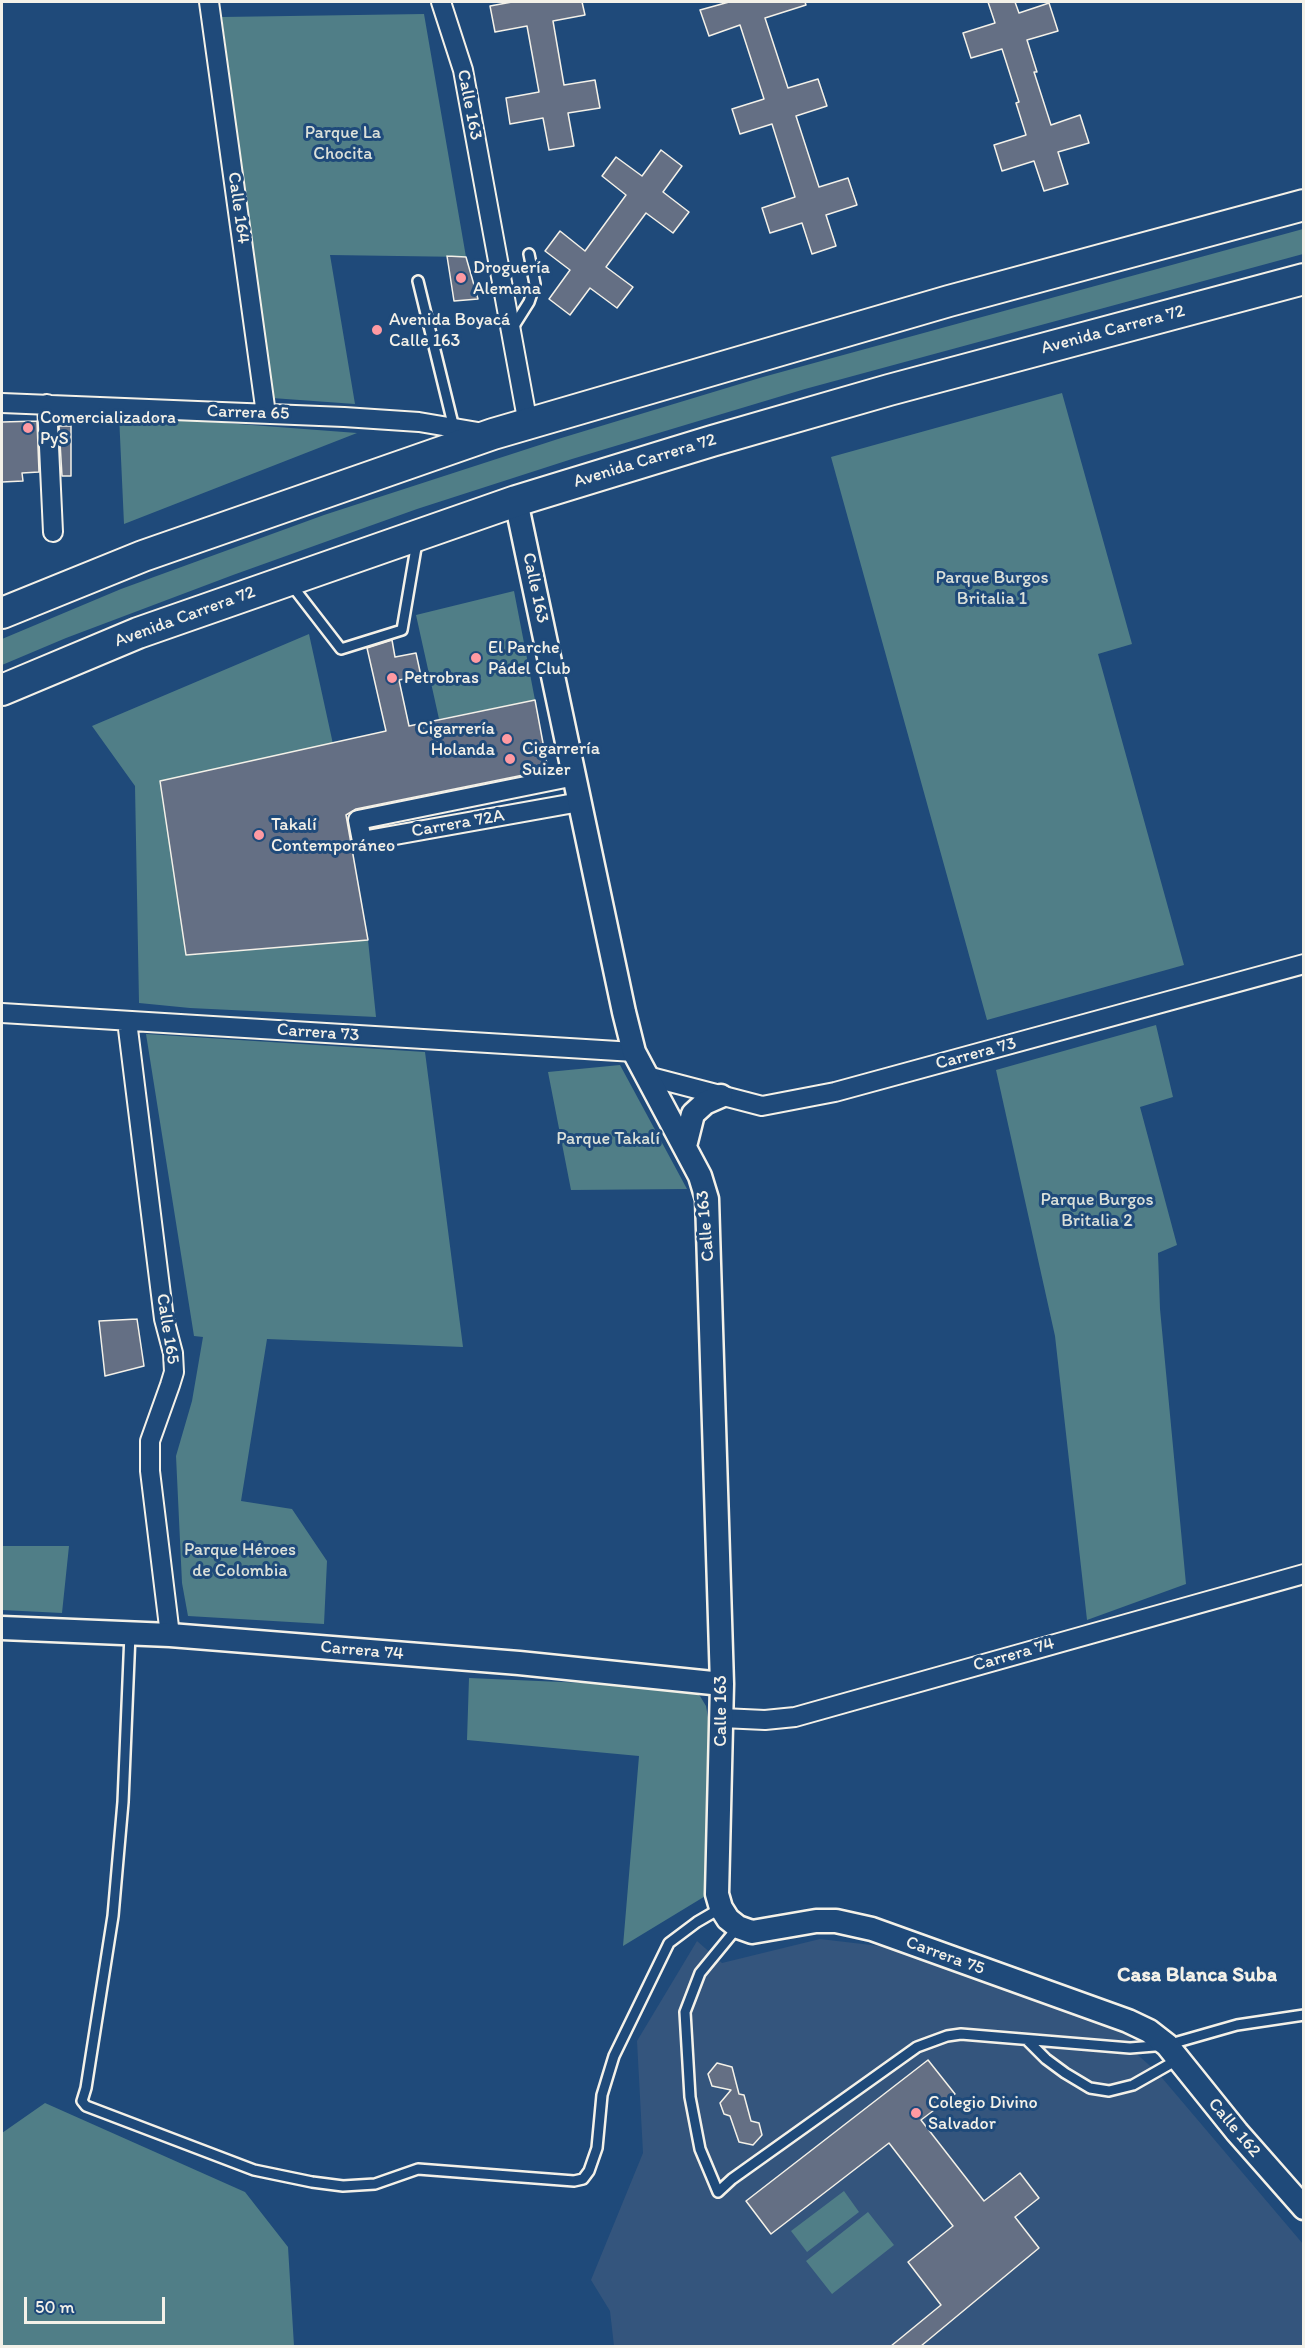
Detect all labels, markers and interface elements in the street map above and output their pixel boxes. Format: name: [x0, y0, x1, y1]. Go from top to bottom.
street label: Calle 163: [452, 68, 486, 142]
park label: Parque La Chocita: [305, 122, 381, 164]
street label: Calle 164: [222, 171, 254, 245]
place label: Droguería Alemana: [473, 257, 550, 300]
marker: Droguería Alemana: [454, 271, 468, 285]
street label: Avenida Carrera 72: [1039, 300, 1187, 360]
place label: Avenida Boyacá Calle 163: [389, 309, 510, 352]
marker: Avenida Boyacá Calle 163: [370, 323, 384, 337]
street label: Carrera 65: [206, 401, 290, 425]
place label: Comercializadora PyS: [40, 407, 176, 450]
marker: Comercializadora PyS: [21, 421, 35, 435]
street label: Avenida Carrera 72: [571, 429, 719, 493]
street label: Calle 163: [517, 551, 553, 625]
park label: Parque Burgos Britalia 1: [935, 567, 1049, 610]
street label: Avenida Carrera 72: [112, 582, 258, 652]
place label: El Parche Pádel Club: [488, 637, 571, 680]
marker: El Parche Pádel Club: [469, 651, 483, 665]
place label: Petrobras: [404, 667, 479, 689]
marker: Petrobras: [385, 671, 399, 685]
place label: Cigarrería Holanda: [417, 718, 495, 760]
marker: Cigarrería Holanda: [500, 732, 514, 746]
place label: Cigarrería Suizer: [522, 738, 600, 780]
marker: Cigarrería Suizer: [503, 752, 517, 766]
street label: Carrera 72A: [410, 805, 506, 843]
place label: Takalí Contemporáneo: [271, 814, 395, 856]
marker: Takalí Contemporáneo: [252, 828, 266, 842]
street label: Carrera 73: [276, 1019, 360, 1047]
street label: Carrera 73: [933, 1033, 1019, 1075]
park label: Parque Takalí: [556, 1128, 660, 1150]
street label: Calle 163: [692, 1189, 720, 1263]
park label: Parque Burgos Britalia 2: [1040, 1189, 1154, 1232]
street label: Calle 165: [151, 1292, 183, 1366]
park label: Parque Héroes de Colombia: [184, 1539, 296, 1582]
street label: Carrera 74: [971, 1633, 1057, 1677]
street label: Carrera 74: [319, 1637, 405, 1665]
street label: Calle 163: [710, 1675, 732, 1747]
street label: Carrera 75: [903, 1932, 987, 1980]
district label: Casa Blanca Suba: [1117, 1963, 1277, 1989]
place label: Colegio Divino Salvador: [928, 2092, 1038, 2134]
street label: Calle 162: [1203, 2094, 1265, 2162]
marker: Colegio Divino Salvador: [909, 2106, 923, 2120]
scale bar: [27, 2285, 168, 2323]
text: 50 m: [35, 2296, 75, 2318]

